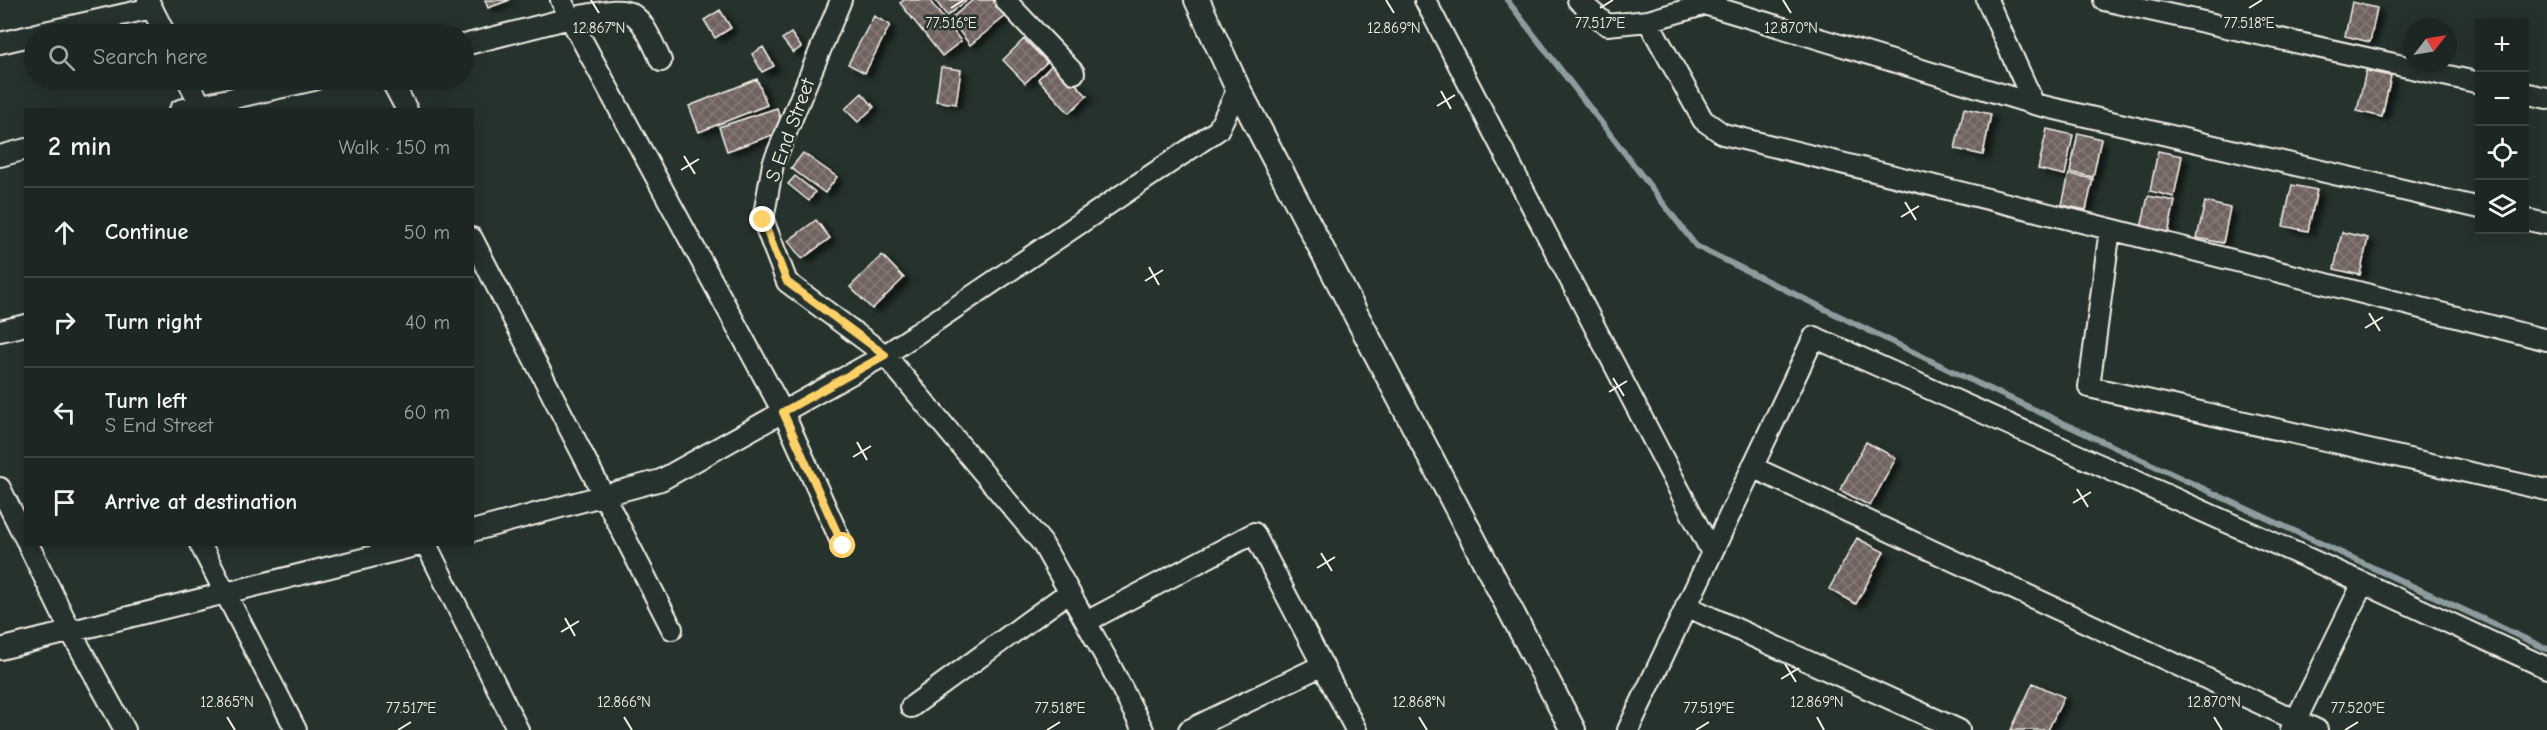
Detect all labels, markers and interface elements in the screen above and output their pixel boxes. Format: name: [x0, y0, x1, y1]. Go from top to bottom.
text: 77.516°E: [925, 14, 977, 32]
text: 77.517°E: [1575, 14, 1625, 32]
text: 77.518°E: [2223, 14, 2275, 32]
north arrow: [2403, 18, 2457, 72]
map controls: [2475, 18, 2529, 234]
button: +: [2475, 18, 2529, 72]
text: 12.867°N: [573, 19, 625, 37]
text: 12.869°N: [1367, 19, 1421, 37]
text: 12.870°N: [1764, 19, 1818, 37]
search box: [24, 24, 474, 90]
icon: search: [45, 41, 78, 74]
text: Search here: [93, 44, 208, 70]
button: −: [2475, 72, 2529, 126]
street label: S End Street: [761, 74, 820, 185]
button: locate: [2475, 126, 2529, 180]
text: 2 min: [48, 132, 111, 162]
text: Walk · 150 m: [339, 136, 450, 159]
button: layers: [2475, 180, 2529, 234]
route end: [749, 206, 775, 232]
icon: ahead: [48, 216, 81, 249]
text: Continue: [105, 219, 188, 245]
text: 50 m: [404, 221, 450, 244]
icon: right: [48, 306, 81, 339]
text: Turn right: [105, 309, 202, 335]
text: 40 m: [405, 311, 450, 334]
text: Turn left: [105, 388, 187, 414]
icon: left: [48, 396, 81, 429]
text: 60 m: [404, 401, 450, 424]
text: S End Street: [105, 414, 213, 437]
icon: arrive: [48, 486, 81, 519]
text: Arrive at destination: [105, 489, 297, 515]
route start: [829, 532, 855, 558]
text: 12.865°N: [200, 693, 254, 711]
text: 12.866°N: [597, 693, 651, 711]
text: 12.868°N: [1392, 693, 1446, 711]
text: 12.869°N: [1790, 693, 1844, 711]
text: 12.870°N: [2187, 693, 2241, 711]
text: 77.517°E: [386, 699, 436, 717]
text: 77.518°E: [1034, 699, 1086, 717]
text: 77.519°E: [1683, 699, 1735, 717]
text: 77.520°E: [2331, 699, 2385, 717]

